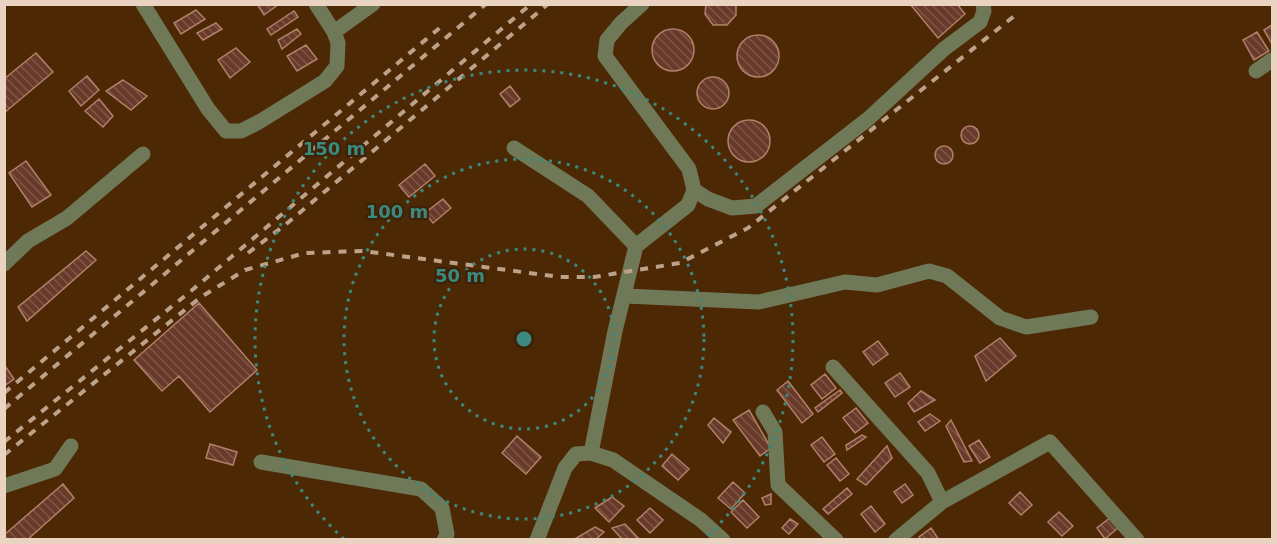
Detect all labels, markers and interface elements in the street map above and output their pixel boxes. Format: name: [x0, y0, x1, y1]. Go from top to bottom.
text: 150 m: [303, 138, 365, 159]
text: 100 m: [366, 201, 428, 222]
text: 50 m: [435, 265, 485, 286]
centre of rings: [514, 329, 534, 349]

